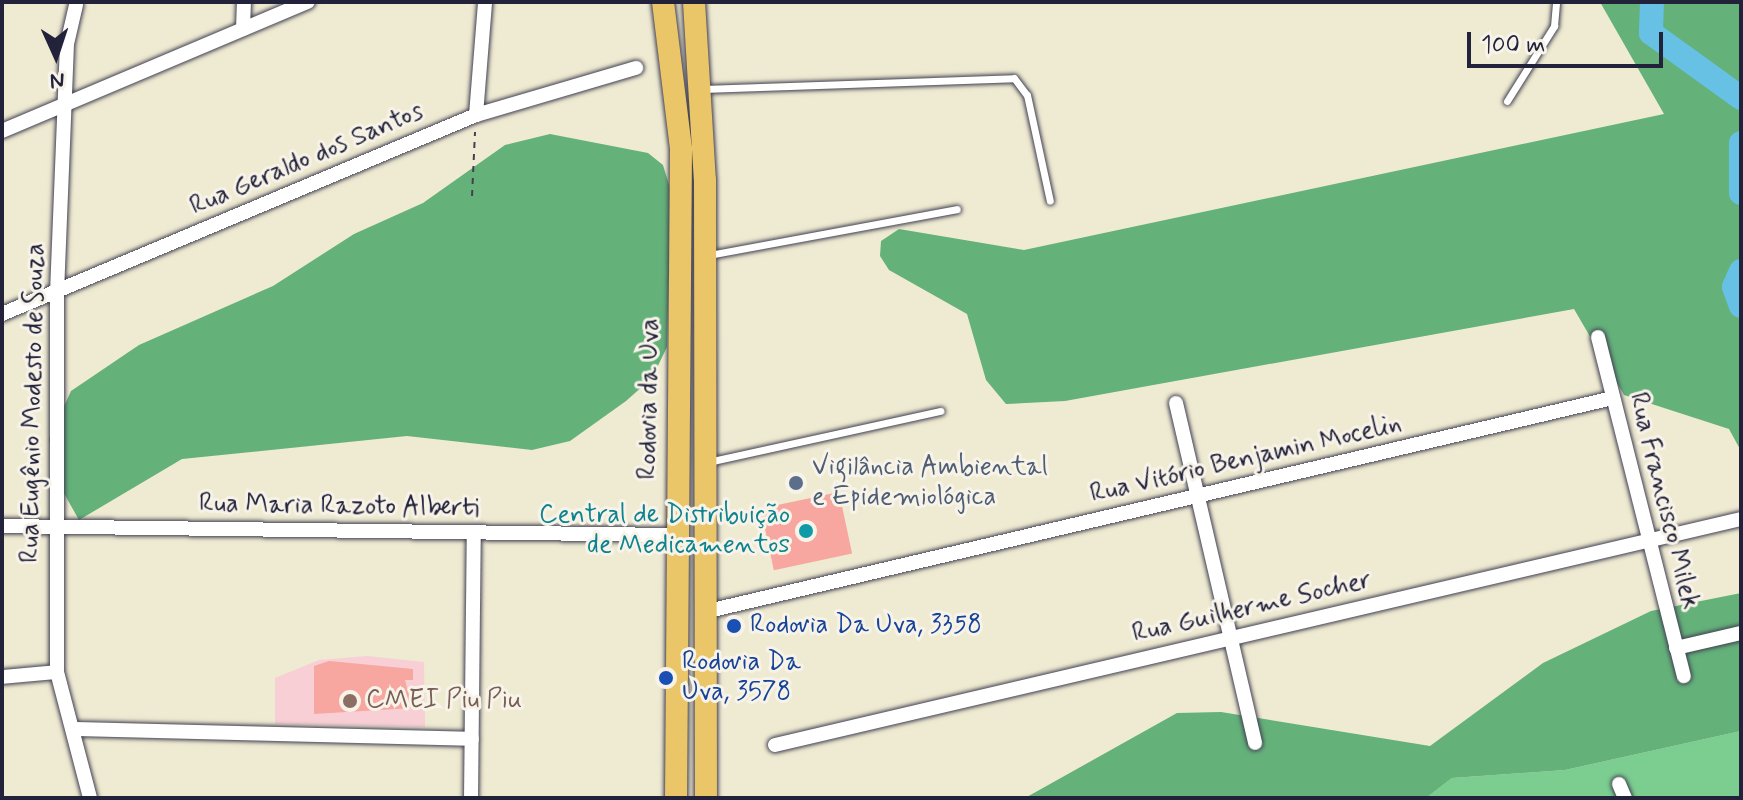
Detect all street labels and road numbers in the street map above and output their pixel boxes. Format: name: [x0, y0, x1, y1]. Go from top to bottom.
street label: Rua Geraldo dos Santos: [186, 97, 428, 223]
street label: Rua Eugênio Modesto de Souza: [16, 242, 52, 564]
street label: Rodovia da Uva: [633, 320, 667, 478]
street label: Rua Francisco Milek: [1621, 390, 1705, 612]
street label: Rua Vitório Benjamin Mocelin: [1086, 409, 1406, 511]
street label: Rua Maria Razoto Alberti: [200, 489, 478, 525]
street label: Rua Guilherme Socher: [1130, 565, 1374, 651]

